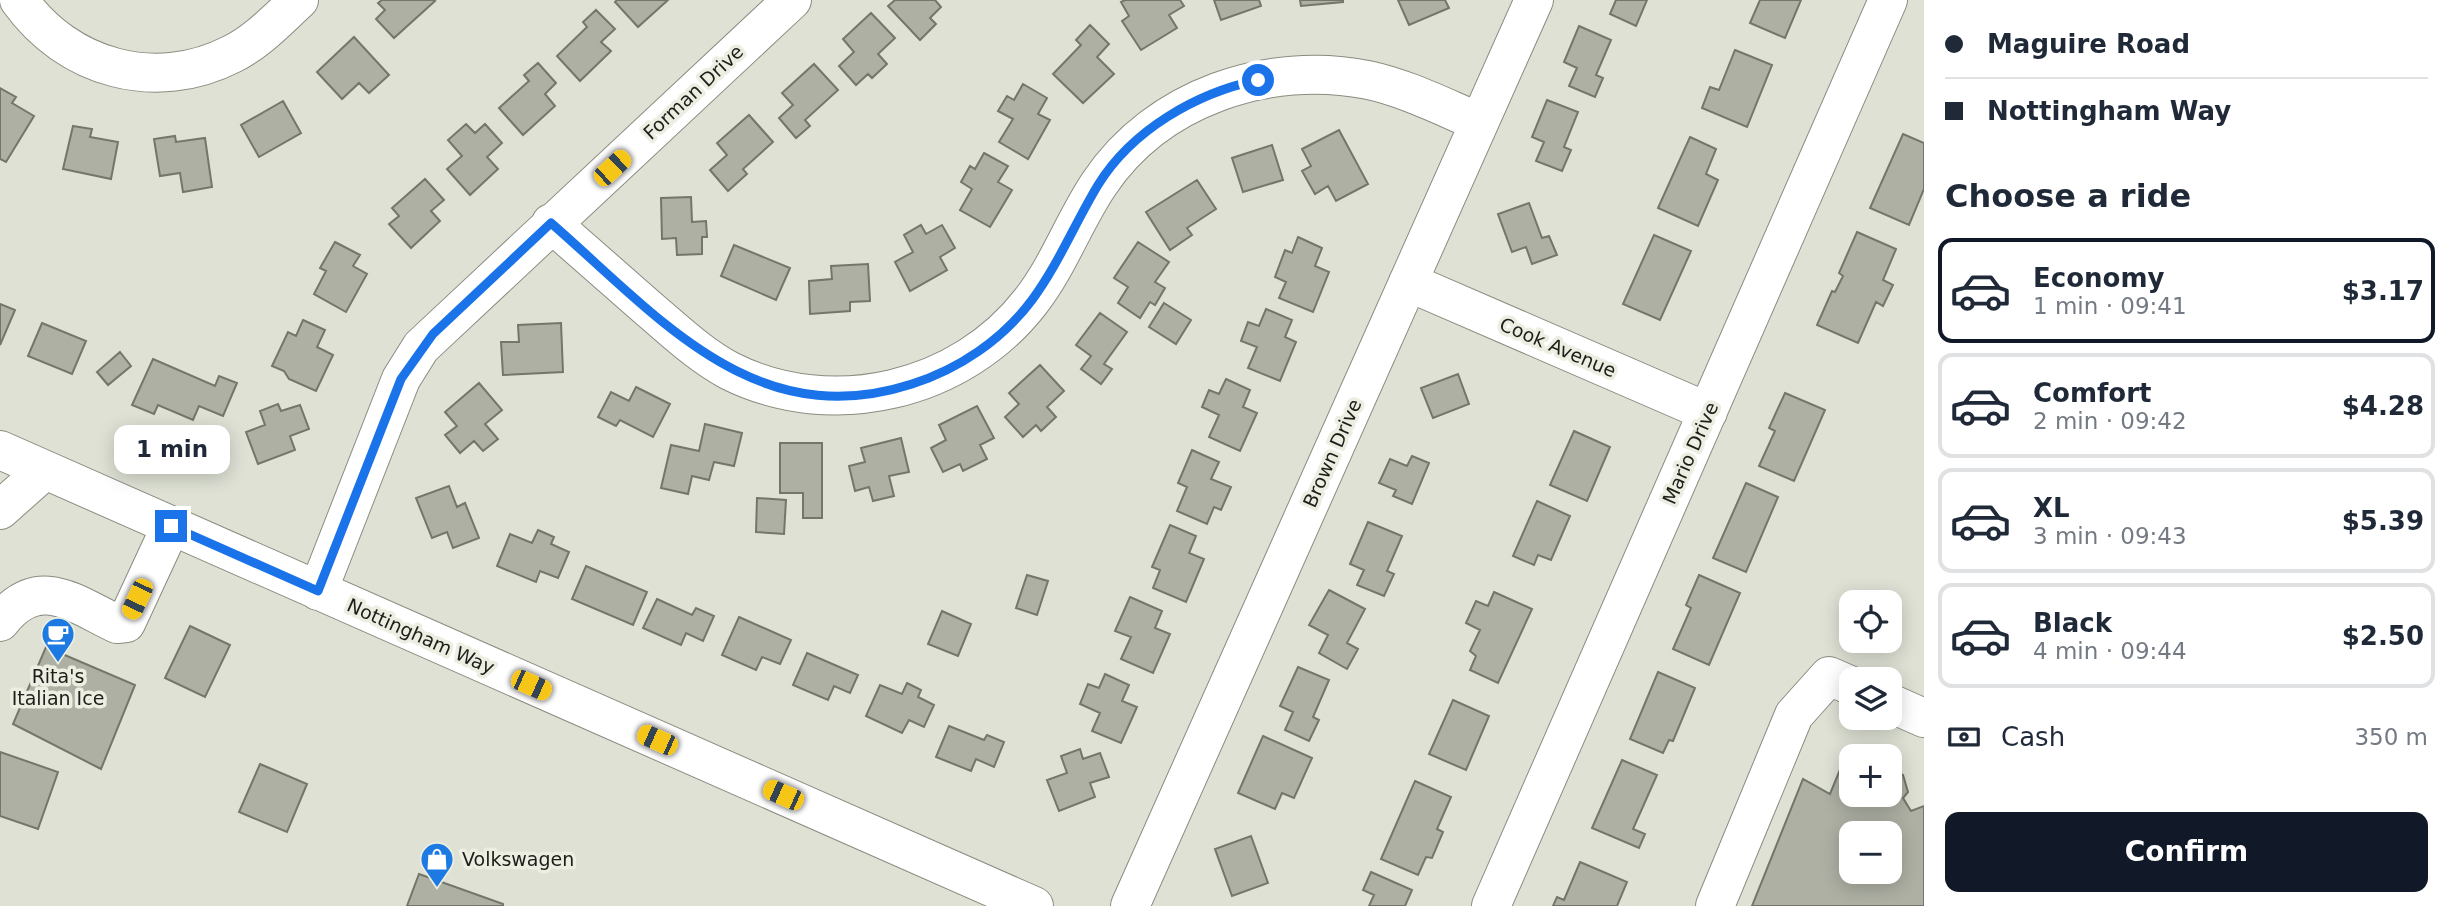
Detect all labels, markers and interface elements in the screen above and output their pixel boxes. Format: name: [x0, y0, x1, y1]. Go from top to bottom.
text: Maguire Road: [1987, 29, 2190, 59]
street label: Forman Drive: [639, 40, 747, 144]
route start: [1242, 64, 1274, 96]
text: Nottingham Way: [1987, 96, 2231, 126]
car: [590, 146, 635, 190]
text: Choose a ride: [1945, 177, 2191, 215]
icon: car: [1949, 259, 2012, 322]
text: Economy: [2033, 263, 2164, 293]
text: $3.17: [2342, 276, 2424, 306]
text: 1 min · 09:41: [2033, 293, 2187, 319]
street label: Cook Avenue: [1497, 313, 1619, 381]
icon: car: [1949, 374, 2012, 437]
text: Comfort: [2033, 378, 2151, 408]
text: $4.28: [2342, 391, 2424, 421]
street label: Brown Drive: [1298, 395, 1366, 511]
street label: Mario Drive: [1658, 399, 1722, 507]
text: 2 min · 09:42: [2033, 408, 2187, 434]
callout: 1 min: [113, 424, 229, 474]
text: 1 min: [136, 436, 208, 462]
icon: car: [1949, 489, 2012, 552]
text: XL: [2033, 493, 2070, 523]
text: $5.39: [2342, 506, 2424, 536]
route end: [155, 510, 187, 542]
text: 3 min · 09:43: [2033, 523, 2187, 549]
car: [119, 576, 156, 622]
map controls: [1839, 590, 1902, 884]
button: locate: [1839, 590, 1902, 653]
street label: Nottingham Way: [344, 594, 498, 678]
icon: car: [1949, 604, 2012, 667]
text: Black: [2033, 608, 2112, 638]
cafe icon: Rita's Italian Ice: [39, 615, 77, 664]
text: $2.50: [2342, 621, 2424, 651]
text: 4 min · 09:44: [2033, 638, 2187, 664]
place label: Rita's Italian Ice: [12, 665, 104, 709]
car: [508, 667, 555, 703]
button: layers: [1839, 667, 1902, 730]
icon: cash: [1945, 718, 1983, 756]
car: [634, 722, 681, 758]
text: Cash: [2001, 722, 2065, 752]
text: 350 m: [2354, 724, 2428, 750]
button: +: [1839, 744, 1902, 807]
car: [760, 777, 807, 813]
button: Confirm: [1945, 812, 2428, 892]
button: −: [1839, 821, 1902, 884]
shop icon: Volkswagen: [418, 840, 456, 889]
place label: Volkswagen: [462, 848, 574, 870]

